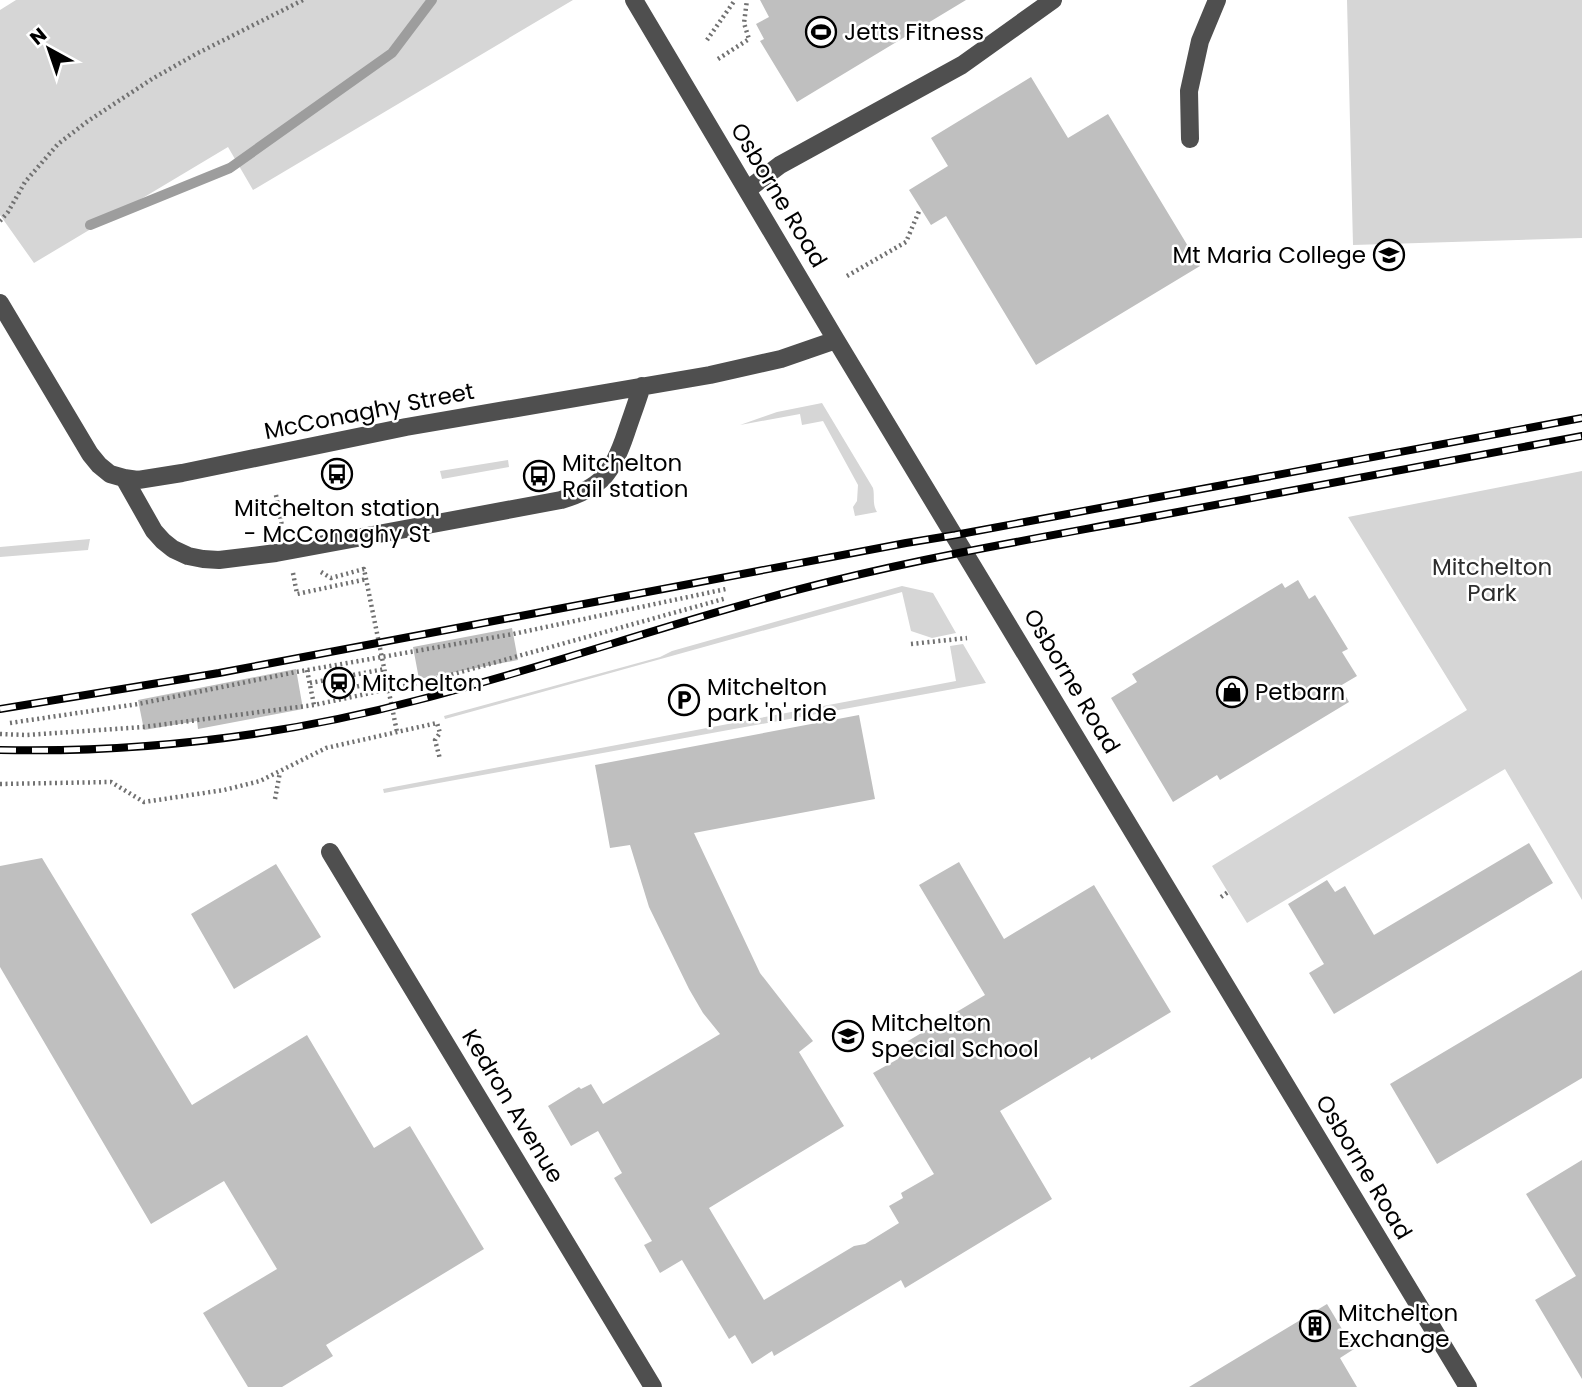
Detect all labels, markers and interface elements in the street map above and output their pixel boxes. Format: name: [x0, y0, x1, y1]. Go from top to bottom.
north arrow: [14, 14, 84, 84]
sports icon: Jetts Fitness: [804, 15, 838, 49]
place label: Jetts Fitness: [844, 16, 984, 48]
text: N: [24, 21, 53, 51]
street label: Osborne Road: [723, 117, 835, 273]
school or university icon: Mt Maria College: [1372, 238, 1406, 272]
place label: Mt Maria College: [1173, 239, 1366, 271]
street label: McConaghy Street: [261, 375, 477, 447]
place label: Mitchelton Rail station: [562, 447, 688, 505]
bus stop icon: Mitchelton station - McConaghy St: [320, 457, 354, 491]
bus stop icon: Mitchelton Rail station: [522, 459, 556, 493]
place label: Mitchelton station - McConaghy St: [234, 492, 440, 550]
park label: Mitchelton Park: [1432, 551, 1552, 609]
street label: Osborne Road: [1016, 603, 1128, 759]
station icon: Mitchelton: [322, 666, 356, 700]
place label: Mitchelton: [362, 667, 482, 699]
place label: Mitchelton park 'n' ride: [707, 671, 837, 729]
shop icon: Petbarn: [1215, 675, 1249, 709]
place label: Petbarn: [1255, 676, 1345, 708]
parking icon: Mitchelton park 'n' ride: [667, 683, 701, 717]
place label: Mitchelton Special School: [871, 1007, 1039, 1065]
school or university icon: Mitchelton Special School: [831, 1019, 865, 1053]
street label: Kedron Avenue: [454, 1023, 572, 1189]
street label: Osborne Road: [1308, 1089, 1420, 1245]
place label: Mitchelton Exchange: [1338, 1297, 1458, 1355]
building icon: Mitchelton Exchange: [1298, 1309, 1332, 1343]

